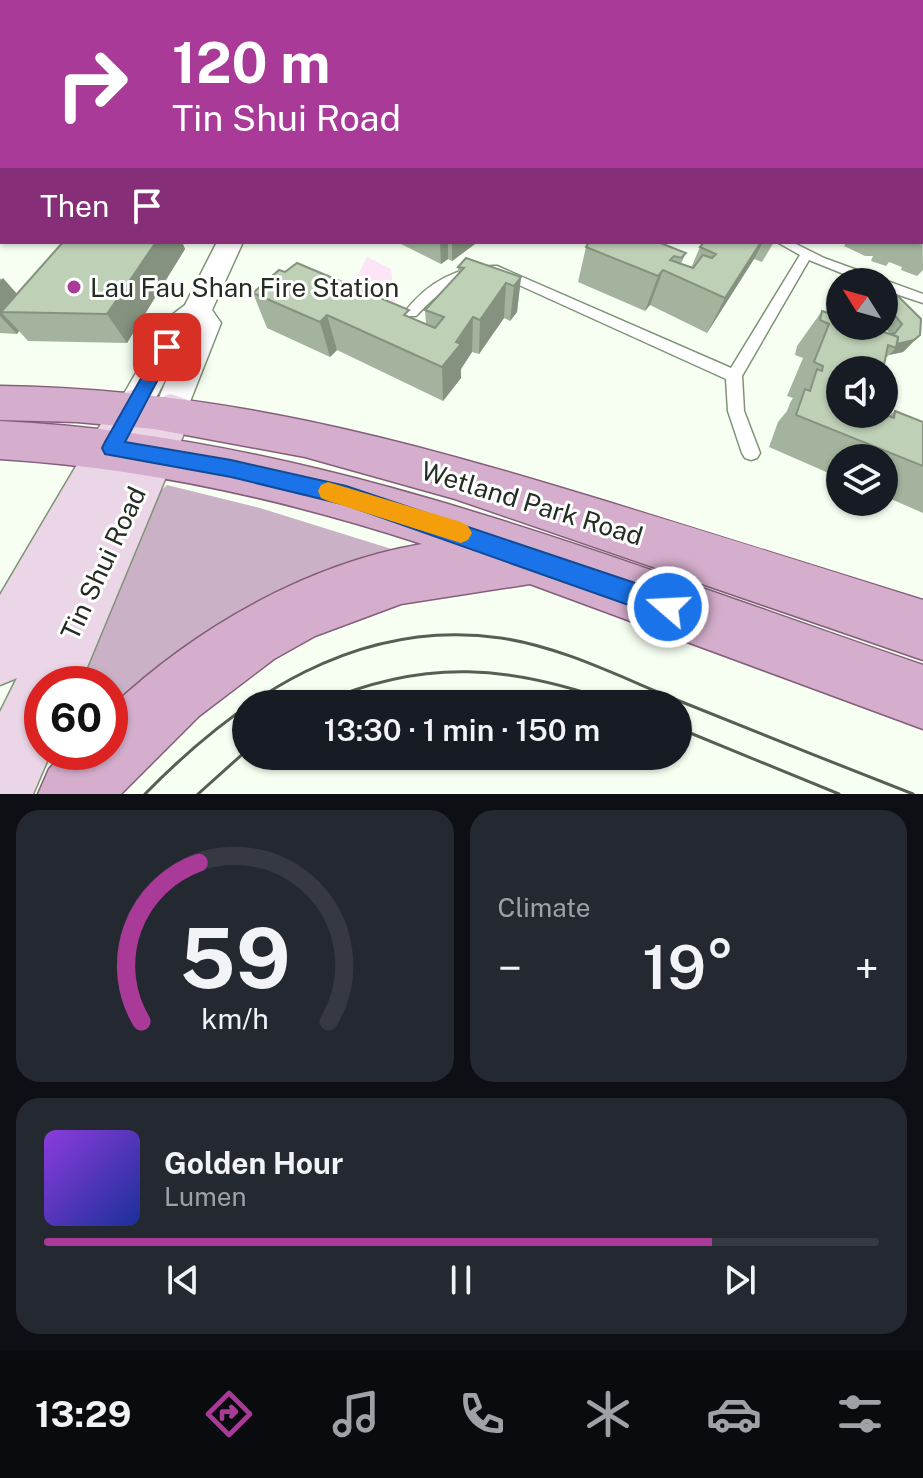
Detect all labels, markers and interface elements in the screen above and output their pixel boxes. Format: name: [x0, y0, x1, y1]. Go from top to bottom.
text: 120 m: [172, 30, 330, 96]
icon: right: [40, 32, 144, 136]
text: Tin Shui Road: [172, 97, 401, 139]
icon: arrive: [125, 184, 169, 228]
text: Then: [40, 188, 109, 224]
north arrow: [826, 268, 898, 340]
map controls: [826, 268, 898, 516]
place label: Lau Fau Shan Fire Station: [90, 272, 399, 303]
marker: Lau Fau Shan Fire Station: [65, 278, 83, 296]
pin: [133, 313, 201, 381]
icon: arrive: [145, 325, 189, 369]
button: sound: [826, 356, 898, 428]
button: layers: [826, 444, 898, 516]
street label: Wetland Park Road: [417, 455, 647, 551]
street label: Tin Shui Road: [54, 482, 152, 644]
position arrow: [626, 565, 710, 649]
speed limit sign: 60: [24, 666, 128, 770]
text: 13:30 · 1 min · 150 m: [324, 712, 600, 748]
text: Climate: [498, 892, 591, 923]
text: 59: [179, 909, 290, 1007]
text: 19°: [642, 932, 734, 1003]
text: −: [498, 942, 522, 994]
text: +: [855, 942, 879, 994]
text: km/h: [201, 1002, 268, 1035]
text: Golden Hour: [164, 1145, 343, 1181]
text: Lumen: [164, 1181, 247, 1212]
icon: previous: [161, 1258, 205, 1302]
icon: pause: [439, 1258, 483, 1302]
icon: next: [718, 1258, 762, 1302]
icon: directions: [201, 1386, 257, 1442]
icon: music: [328, 1386, 384, 1442]
icon: phone: [454, 1386, 510, 1442]
icon: climate: [580, 1386, 636, 1442]
icon: car: [706, 1386, 762, 1442]
icon: filters: [832, 1386, 888, 1442]
text: 13:29: [35, 1393, 131, 1435]

